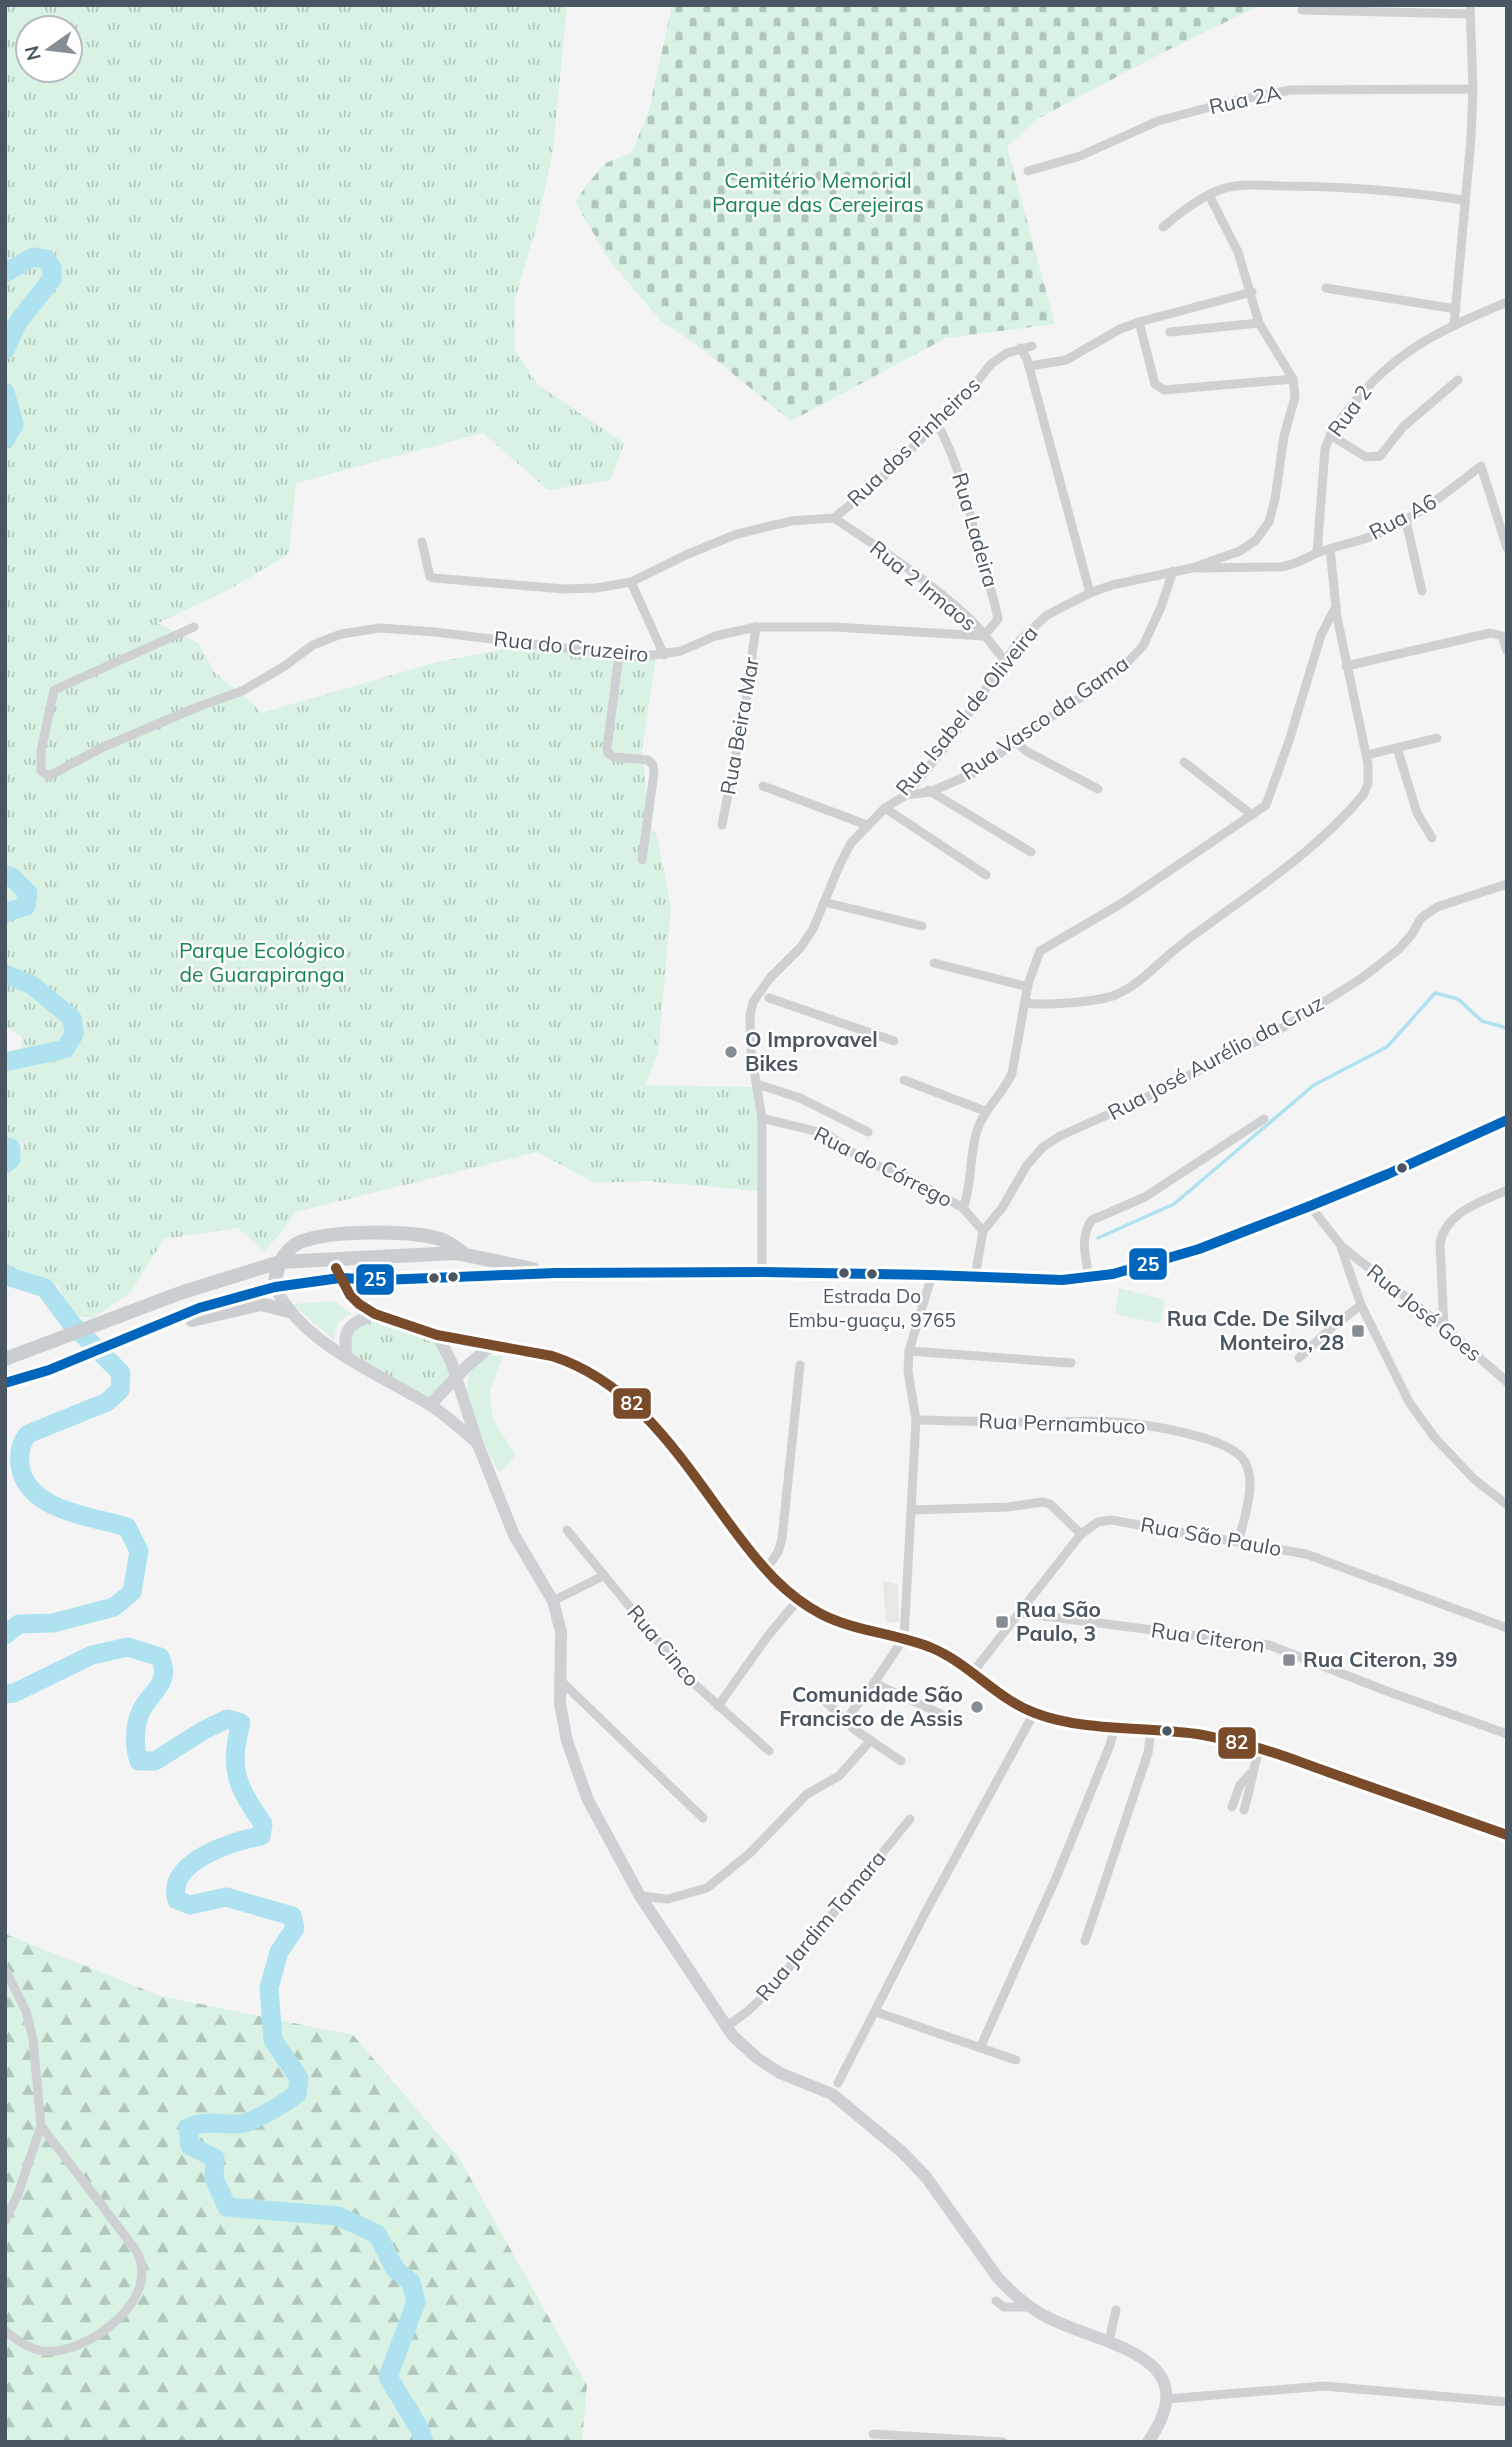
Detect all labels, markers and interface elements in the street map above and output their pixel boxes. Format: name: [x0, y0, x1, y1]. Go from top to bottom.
north arrow: [14, 14, 84, 84]
text: N: [19, 43, 46, 63]
street label: Rua 2A: [1207, 79, 1284, 119]
park label: Cemitério Memorial Parque das Cerejeiras: [712, 167, 924, 217]
street label: Rua dos Pinheiros: [841, 371, 985, 511]
street label: Rua 2: [1322, 380, 1377, 441]
street label: Rua Ladeira: [947, 469, 1005, 590]
street label: Rua A6: [1364, 488, 1441, 545]
street label: Rua 2 Irmaos: [865, 534, 982, 636]
street label: Rua Isabel de Oliveira: [890, 620, 1043, 801]
street label: Rua do Cruzeiro: [492, 625, 650, 667]
street label: Rua Vasco da Gama: [956, 650, 1133, 785]
street label: Rua Beira Mar: [714, 655, 764, 797]
park label: Parque Ecológico de Guarapiranga: [179, 937, 345, 987]
street label: Rua José Aurélio da Cruz: [1103, 989, 1328, 1125]
place label: O Improvavel Bikes: [745, 1026, 878, 1076]
marker: O Improvavel Bikes: [723, 1044, 739, 1060]
street label: Rua do Córrego: [810, 1120, 957, 1212]
unlabelled marker: [1395, 1161, 1409, 1175]
line badge: 25: [1128, 1247, 1168, 1281]
text: 25: [1137, 1252, 1159, 1276]
street label: Rua José Goes: [1362, 1258, 1487, 1366]
line badge: 25: [355, 1263, 395, 1296]
unlabelled marker: [837, 1266, 851, 1280]
text: 25: [364, 1267, 386, 1291]
marker: Estrada Do Embu-guaçu, 9765: [865, 1267, 879, 1281]
unlabelled marker: [446, 1270, 460, 1284]
unlabelled marker: [427, 1271, 441, 1285]
place label: Estrada Do Embu-guaçu, 9765: [788, 1284, 956, 1332]
place label: Rua Cde. De Silva Monteiro, 28: [1167, 1305, 1344, 1355]
marker: Rua Cde. De Silva Monteiro, 28: [1350, 1323, 1366, 1339]
line badge: 82: [612, 1387, 652, 1420]
text: 82: [621, 1391, 643, 1415]
street label: Rua Pernambuco: [978, 1407, 1146, 1439]
street label: Rua São Paulo: [1139, 1511, 1284, 1561]
place label: Rua São Paulo, 3: [1016, 1596, 1101, 1646]
street label: Rua Cinco: [622, 1599, 705, 1691]
marker: Rua São Paulo, 3: [994, 1614, 1010, 1630]
street label: Rua Citeron: [1150, 1616, 1267, 1658]
place label: Rua Citeron, 39: [1303, 1646, 1458, 1672]
marker: Rua Citeron, 39: [1281, 1652, 1297, 1668]
place label: Comunidade São Francisco de Assis: [779, 1681, 963, 1731]
marker: Comunidade São Francisco de Assis: [969, 1699, 985, 1715]
unlabelled marker: [1160, 1724, 1174, 1738]
line badge: 82: [1217, 1726, 1257, 1760]
text: 82: [1226, 1730, 1248, 1754]
street label: Rua Jardim Tamara: [750, 1845, 891, 2006]

